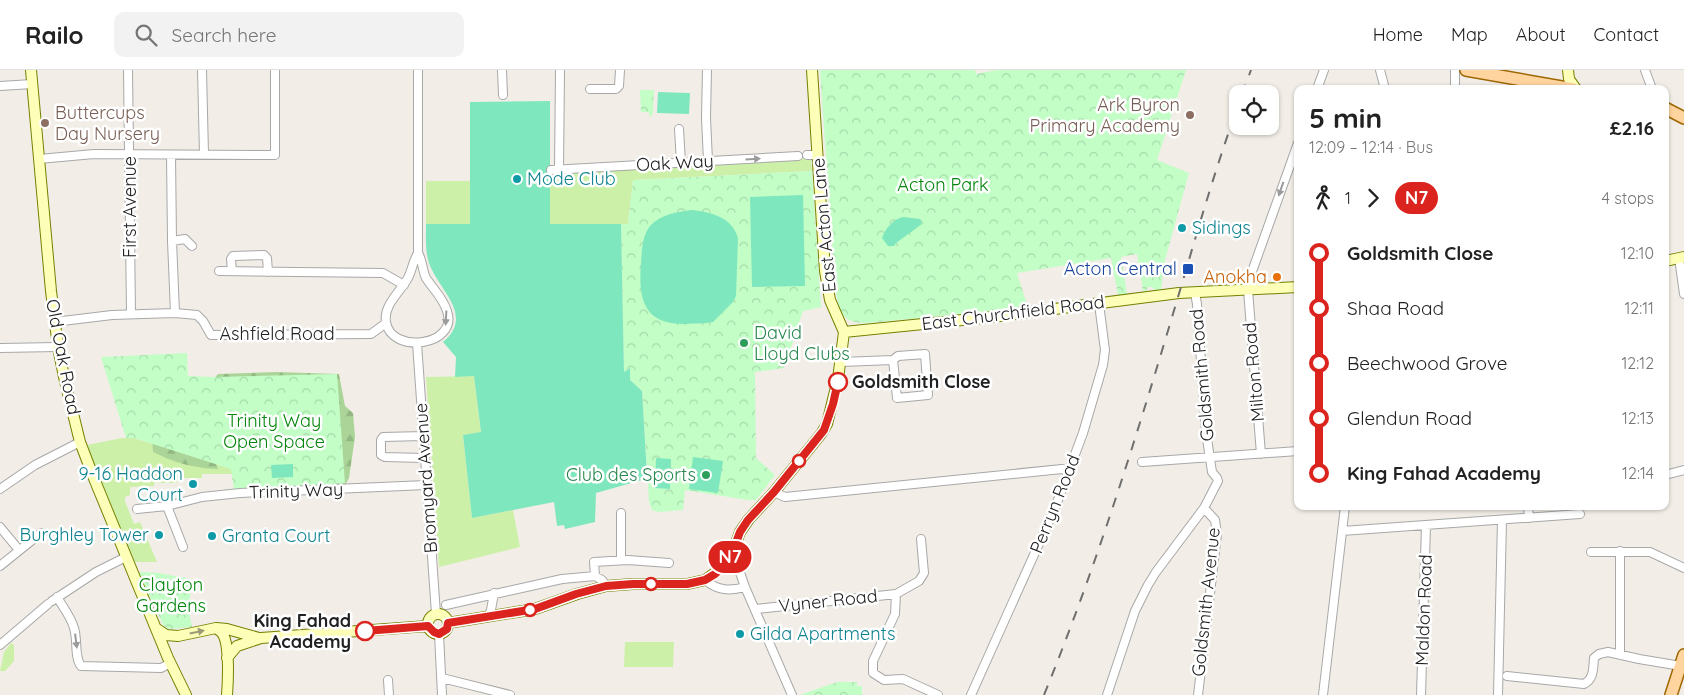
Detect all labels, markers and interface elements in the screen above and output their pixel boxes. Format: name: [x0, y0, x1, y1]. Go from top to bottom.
search box: [114, 12, 464, 57]
text: Railo: [25, 20, 84, 50]
icon: search: [132, 21, 160, 49]
text: Search here: [172, 23, 276, 47]
text: Home: [1373, 23, 1423, 46]
text: Map: [1451, 23, 1488, 46]
text: About: [1516, 23, 1566, 46]
text: Contact: [1594, 23, 1659, 46]
map controls: [1229, 85, 1279, 135]
button: locate: [1229, 85, 1279, 135]
place label: Ark Byron Primary Academy: [1030, 93, 1180, 137]
text: 5 min: [1309, 100, 1382, 135]
place label: Buttercups Day Nursery: [55, 101, 160, 145]
marker: Ark Byron Primary Academy: [1184, 109, 1196, 121]
text: £2.16: [1610, 116, 1654, 140]
marker: Buttercups Day Nursery: [39, 117, 51, 129]
text: 12:09 – 12:14 · Bus: [1309, 137, 1433, 157]
street label: Oak Way: [636, 149, 714, 176]
one-way arrow: [746, 154, 762, 162]
street label: First Avenue: [118, 156, 141, 258]
street label: East Acton Lane: [806, 157, 841, 293]
place label: Mode Club: [527, 167, 616, 190]
marker: Mode Club: [511, 173, 523, 185]
park label: Acton Park: [897, 173, 989, 196]
one-way arrow: [1277, 182, 1284, 197]
icon: walk: [1309, 184, 1337, 212]
icon: forward: [1359, 184, 1387, 212]
text: N7: [1405, 186, 1428, 209]
text: 1: [1345, 188, 1351, 208]
text: 4 stops: [1601, 188, 1654, 208]
place label: Sidings: [1192, 216, 1251, 239]
marker: Sidings: [1176, 222, 1188, 234]
text: Goldsmith Close: [1347, 241, 1493, 265]
text: 12:10: [1621, 243, 1654, 263]
place label: Acton Central: [1064, 257, 1177, 280]
marker: Acton Central: [1181, 262, 1195, 276]
place label: Anokha: [1203, 265, 1267, 288]
marker: Anokha: [1271, 271, 1283, 283]
street label: East Churchfield Road: [920, 290, 1106, 335]
text: Shaa Road: [1347, 296, 1444, 320]
street label: Old Oak Road: [41, 297, 86, 417]
text: 12:11: [1624, 298, 1654, 318]
street label: Goldsmith Road: [1184, 308, 1219, 442]
one-way arrow: [442, 310, 450, 326]
place label: David Lloyd Clubs: [754, 321, 850, 365]
street label: Milton Road: [1238, 321, 1269, 423]
street label: Ashfield Road: [219, 322, 335, 345]
marker: David Lloyd Clubs: [738, 337, 750, 349]
text: Beechwood Grove: [1347, 351, 1508, 375]
text: 12:12: [1621, 353, 1654, 373]
place label: Goldsmith Close: [852, 370, 991, 393]
marker: Goldsmith Close: [828, 372, 848, 392]
street label: Bromyard Avenue: [409, 402, 442, 554]
text: Glendun Road: [1347, 406, 1472, 430]
text: 12:13: [1622, 408, 1654, 428]
park label: Trinity Way Open Space: [223, 409, 325, 453]
street label: Perryn Road: [1024, 451, 1085, 557]
unlabelled marker: [792, 454, 806, 468]
text: King Fahad Academy: [1347, 461, 1541, 485]
place label: 9-16 Haddon Court: [79, 462, 183, 506]
place label: Club des Sports: [566, 463, 696, 486]
text: 12:14: [1622, 463, 1654, 483]
marker: Club des Sports: [700, 469, 712, 481]
street label: Trinity Way: [248, 477, 344, 504]
marker: 9-16 Haddon Court: [187, 478, 199, 490]
place label: Burghley Tower: [20, 523, 149, 546]
place label: Granta Court: [222, 524, 330, 547]
street label: Goldsmith Avenue: [1186, 526, 1225, 678]
marker: Burghley Tower: [153, 529, 165, 541]
marker: Granta Court: [206, 530, 218, 542]
line badge: N7: [708, 541, 752, 573]
text: N7: [718, 545, 742, 568]
street label: Maldon Road: [1410, 554, 1437, 666]
park label: Clayton Gardens: [136, 573, 206, 617]
unlabelled marker: [644, 577, 658, 591]
street label: Vyner Road: [777, 584, 879, 617]
unlabelled marker: [523, 603, 537, 617]
place label: King Fahad Academy: [253, 609, 351, 653]
marker: King Fahad Academy: [355, 621, 375, 641]
place label: Gilda Apartments: [750, 622, 895, 645]
one-way arrow: [190, 628, 205, 636]
marker: Gilda Apartments: [734, 628, 746, 640]
one-way arrow: [72, 633, 80, 649]

